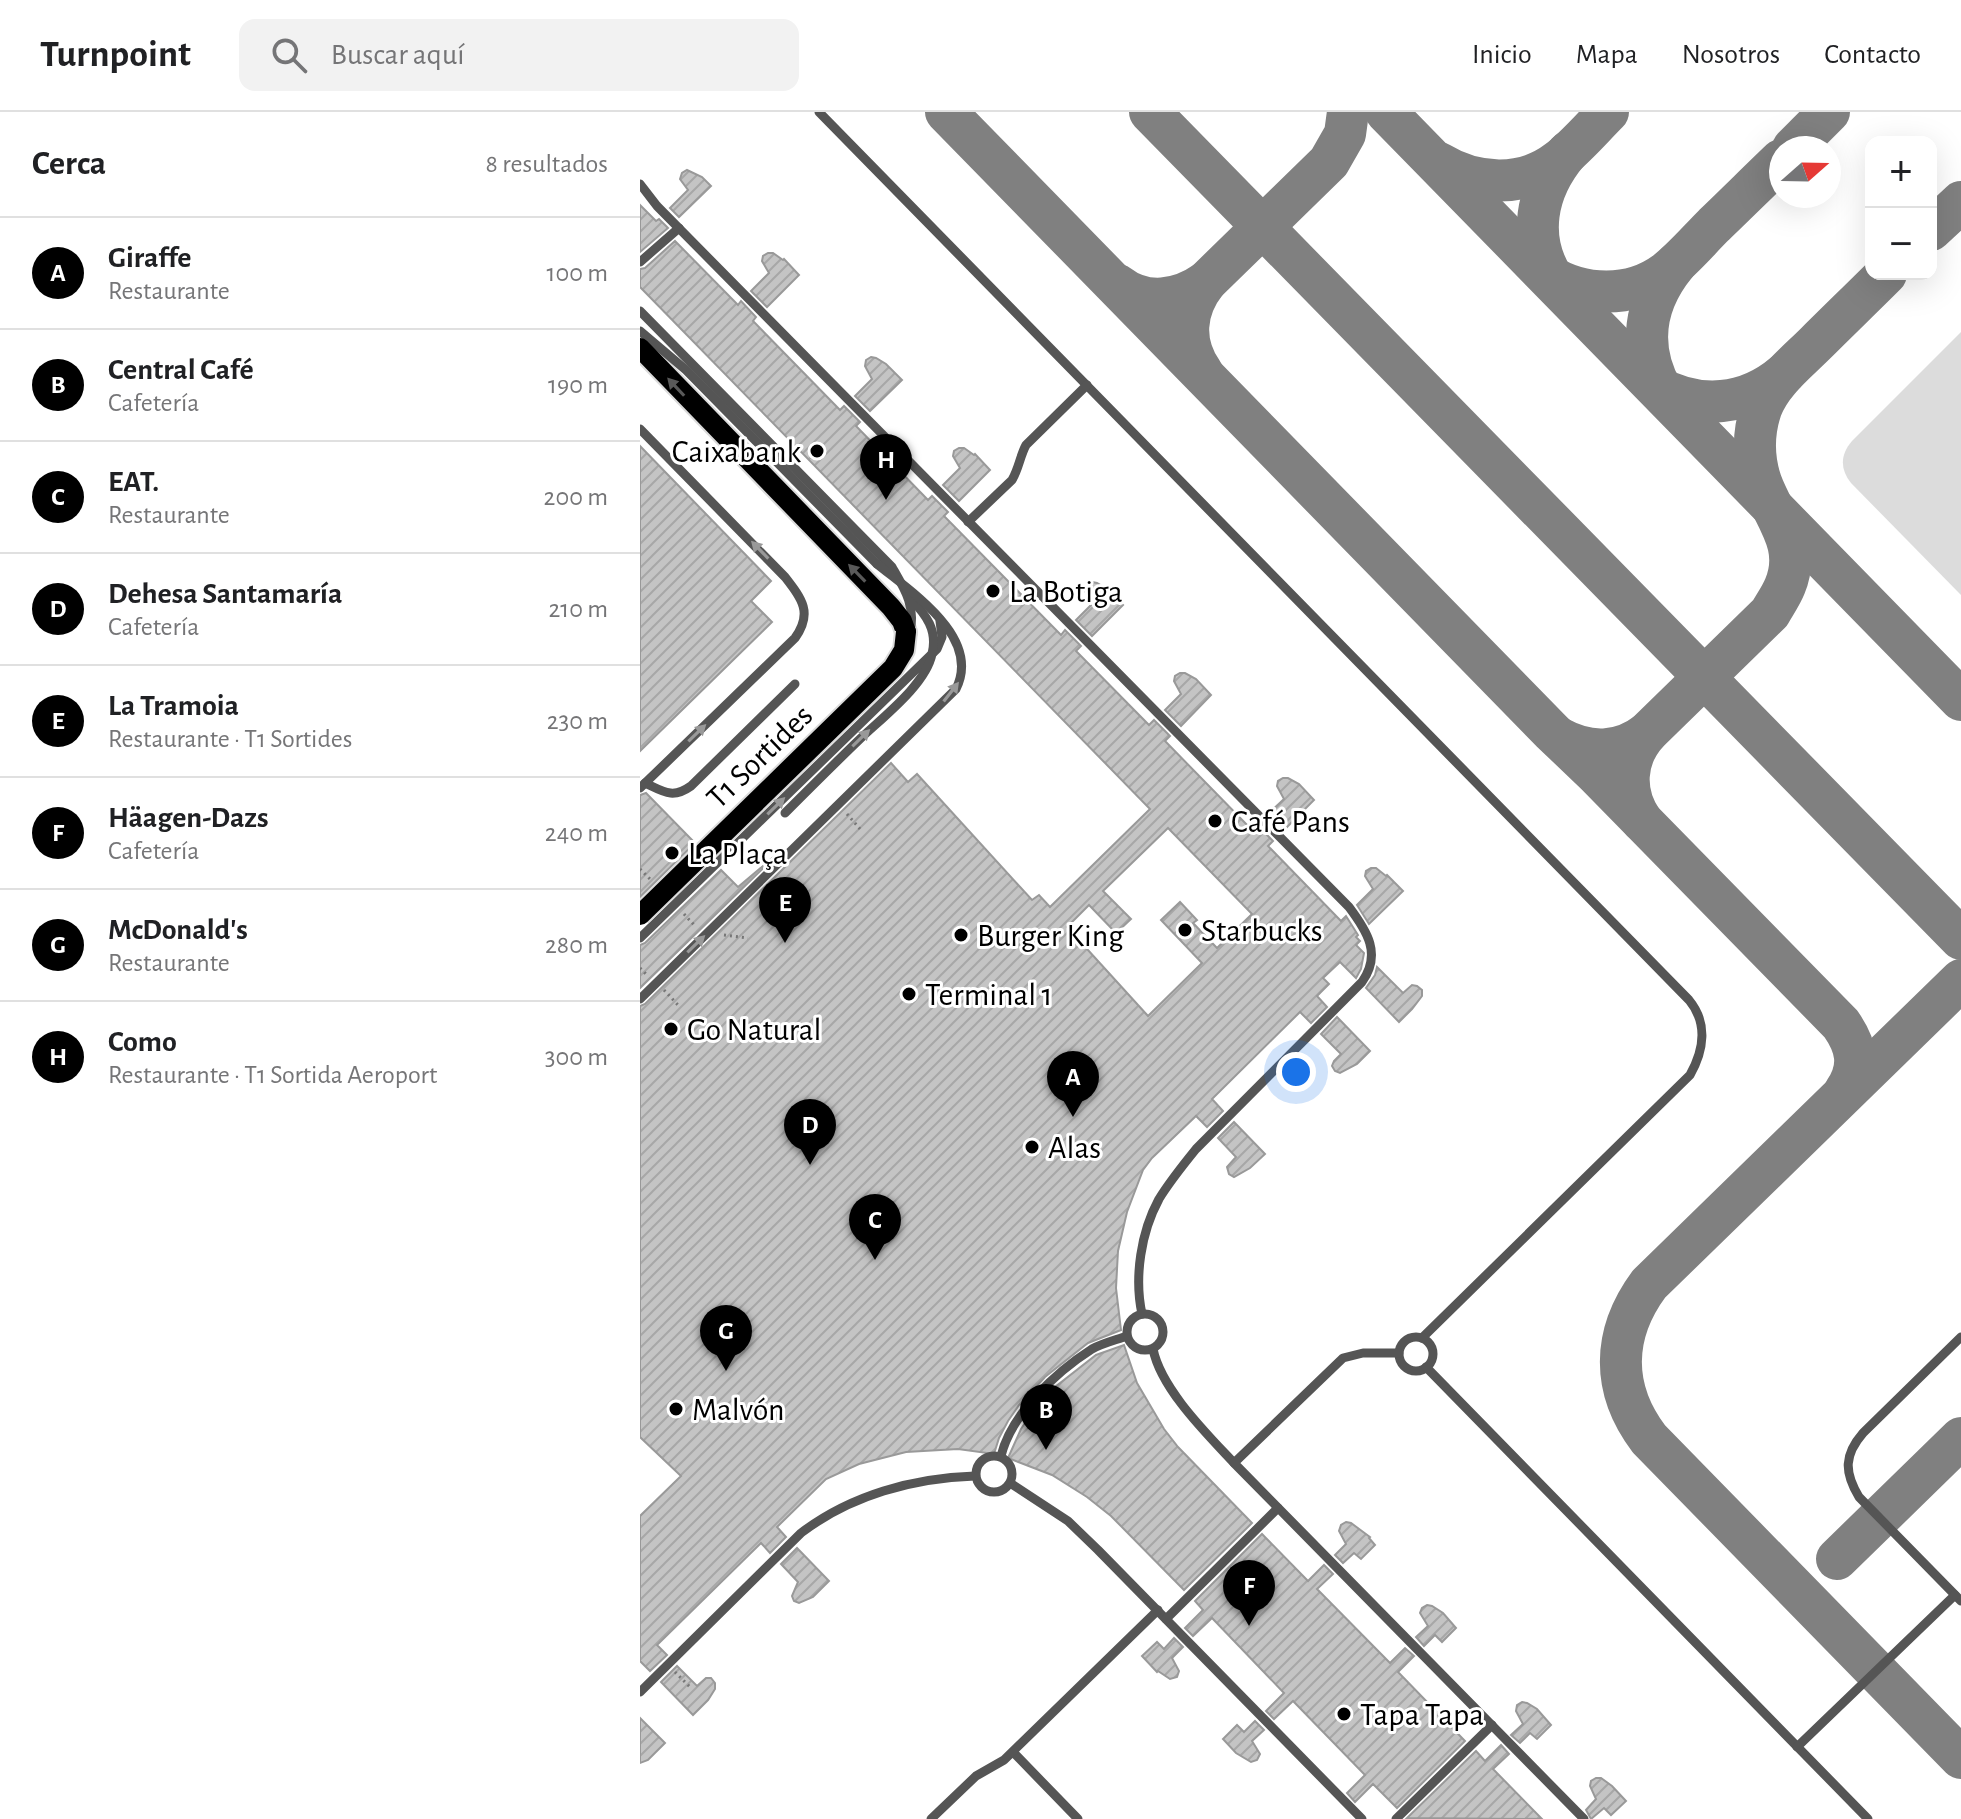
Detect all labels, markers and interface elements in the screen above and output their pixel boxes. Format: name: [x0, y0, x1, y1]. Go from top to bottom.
search box: [239, 19, 799, 91]
icon: search: [267, 33, 311, 77]
text: Turnpoint: [40, 36, 191, 74]
text: Buscar aquí: [331, 40, 464, 70]
text: Inicio: [1472, 41, 1532, 69]
text: Mapa: [1576, 41, 1638, 69]
text: Nosotros: [1682, 41, 1780, 69]
text: Contacto: [1824, 41, 1921, 69]
north arrow: [1769, 136, 1841, 208]
map controls: [1865, 136, 1937, 280]
button: +: [1865, 136, 1937, 208]
text: Cerca: [32, 147, 106, 181]
text: 8 resultados: [486, 151, 608, 177]
button: −: [1865, 208, 1937, 280]
text: Giraffe: [108, 243, 191, 273]
text: A: [50, 260, 66, 286]
text: 100 m: [547, 260, 608, 286]
text: Restaurante: [108, 278, 230, 304]
text: Central Café: [108, 355, 254, 385]
text: B: [50, 372, 66, 398]
text: 190 m: [548, 372, 608, 398]
one-way arrow: [667, 377, 685, 396]
text: Cafetería: [108, 390, 199, 416]
pin: H: [860, 434, 912, 500]
place label: Caixabank: [672, 436, 801, 468]
marker: Caixabank: [808, 442, 826, 460]
text: EAT.: [108, 467, 159, 497]
text: C: [51, 484, 65, 510]
text: 200 m: [544, 484, 608, 510]
text: Restaurante: [108, 502, 230, 528]
one-way arrow: [751, 541, 769, 560]
one-way arrow: [848, 564, 867, 583]
place label: La Botiga: [1009, 576, 1123, 608]
text: Dehesa Santamaría: [108, 579, 342, 609]
marker: La Botiga: [984, 582, 1002, 600]
text: D: [49, 596, 67, 622]
text: 210 m: [548, 596, 608, 622]
text: Cafetería: [108, 614, 199, 640]
one-way arrow: [943, 682, 959, 702]
text: La Tramoia: [108, 691, 239, 721]
street label: T1 Sortides: [701, 699, 819, 815]
text: E: [51, 708, 65, 734]
text: 230 m: [547, 708, 608, 734]
one-way arrow: [687, 724, 706, 743]
text: Restaurante · T1 Sortides: [108, 726, 352, 752]
one-way arrow: [851, 730, 870, 748]
one-way arrow: [766, 797, 785, 816]
text: Häagen-Dazs: [108, 803, 269, 833]
place label: Café Pans: [1231, 806, 1350, 838]
marker: Café Pans: [1206, 812, 1224, 830]
text: F: [52, 820, 64, 846]
text: 240 m: [545, 820, 608, 846]
text: Cafetería: [108, 838, 199, 864]
place label: La Plaça: [688, 838, 787, 870]
marker: La Plaça: [663, 844, 681, 862]
pin: E: [759, 877, 811, 943]
text: McDonald's: [108, 915, 248, 945]
place label: Starbucks: [1201, 915, 1323, 947]
place label: Burger King: [977, 920, 1124, 952]
marker: Starbucks: [1176, 921, 1194, 939]
marker: Burger King: [952, 926, 970, 944]
text: G: [50, 932, 66, 958]
text: 280 m: [545, 932, 608, 958]
one-way arrow: [686, 936, 705, 954]
text: Restaurante: [108, 950, 230, 976]
place label: Terminal 1: [925, 979, 1053, 1011]
marker: Terminal 1: [900, 985, 918, 1003]
place label: Go Natural: [687, 1014, 821, 1046]
marker: Go Natural: [662, 1020, 680, 1038]
text: Como: [108, 1027, 177, 1057]
text: H: [49, 1044, 67, 1070]
text: 300 m: [545, 1044, 608, 1070]
pin: A: [1047, 1051, 1099, 1117]
your location: [1276, 1052, 1316, 1092]
text: Restaurante · T1 Sortida Aeroport: [108, 1062, 437, 1088]
pin: D: [784, 1099, 836, 1165]
place label: Alas: [1048, 1132, 1101, 1164]
marker: Alas: [1023, 1138, 1041, 1156]
pin: C: [849, 1194, 901, 1260]
pin: G: [700, 1305, 752, 1371]
pin: B: [1020, 1384, 1072, 1450]
place label: Malvón: [692, 1394, 785, 1426]
marker: Malvón: [667, 1400, 685, 1418]
pin: F: [1223, 1560, 1275, 1626]
place label: Tapa Tapa: [1360, 1699, 1484, 1731]
marker: Tapa Tapa: [1335, 1705, 1353, 1723]

